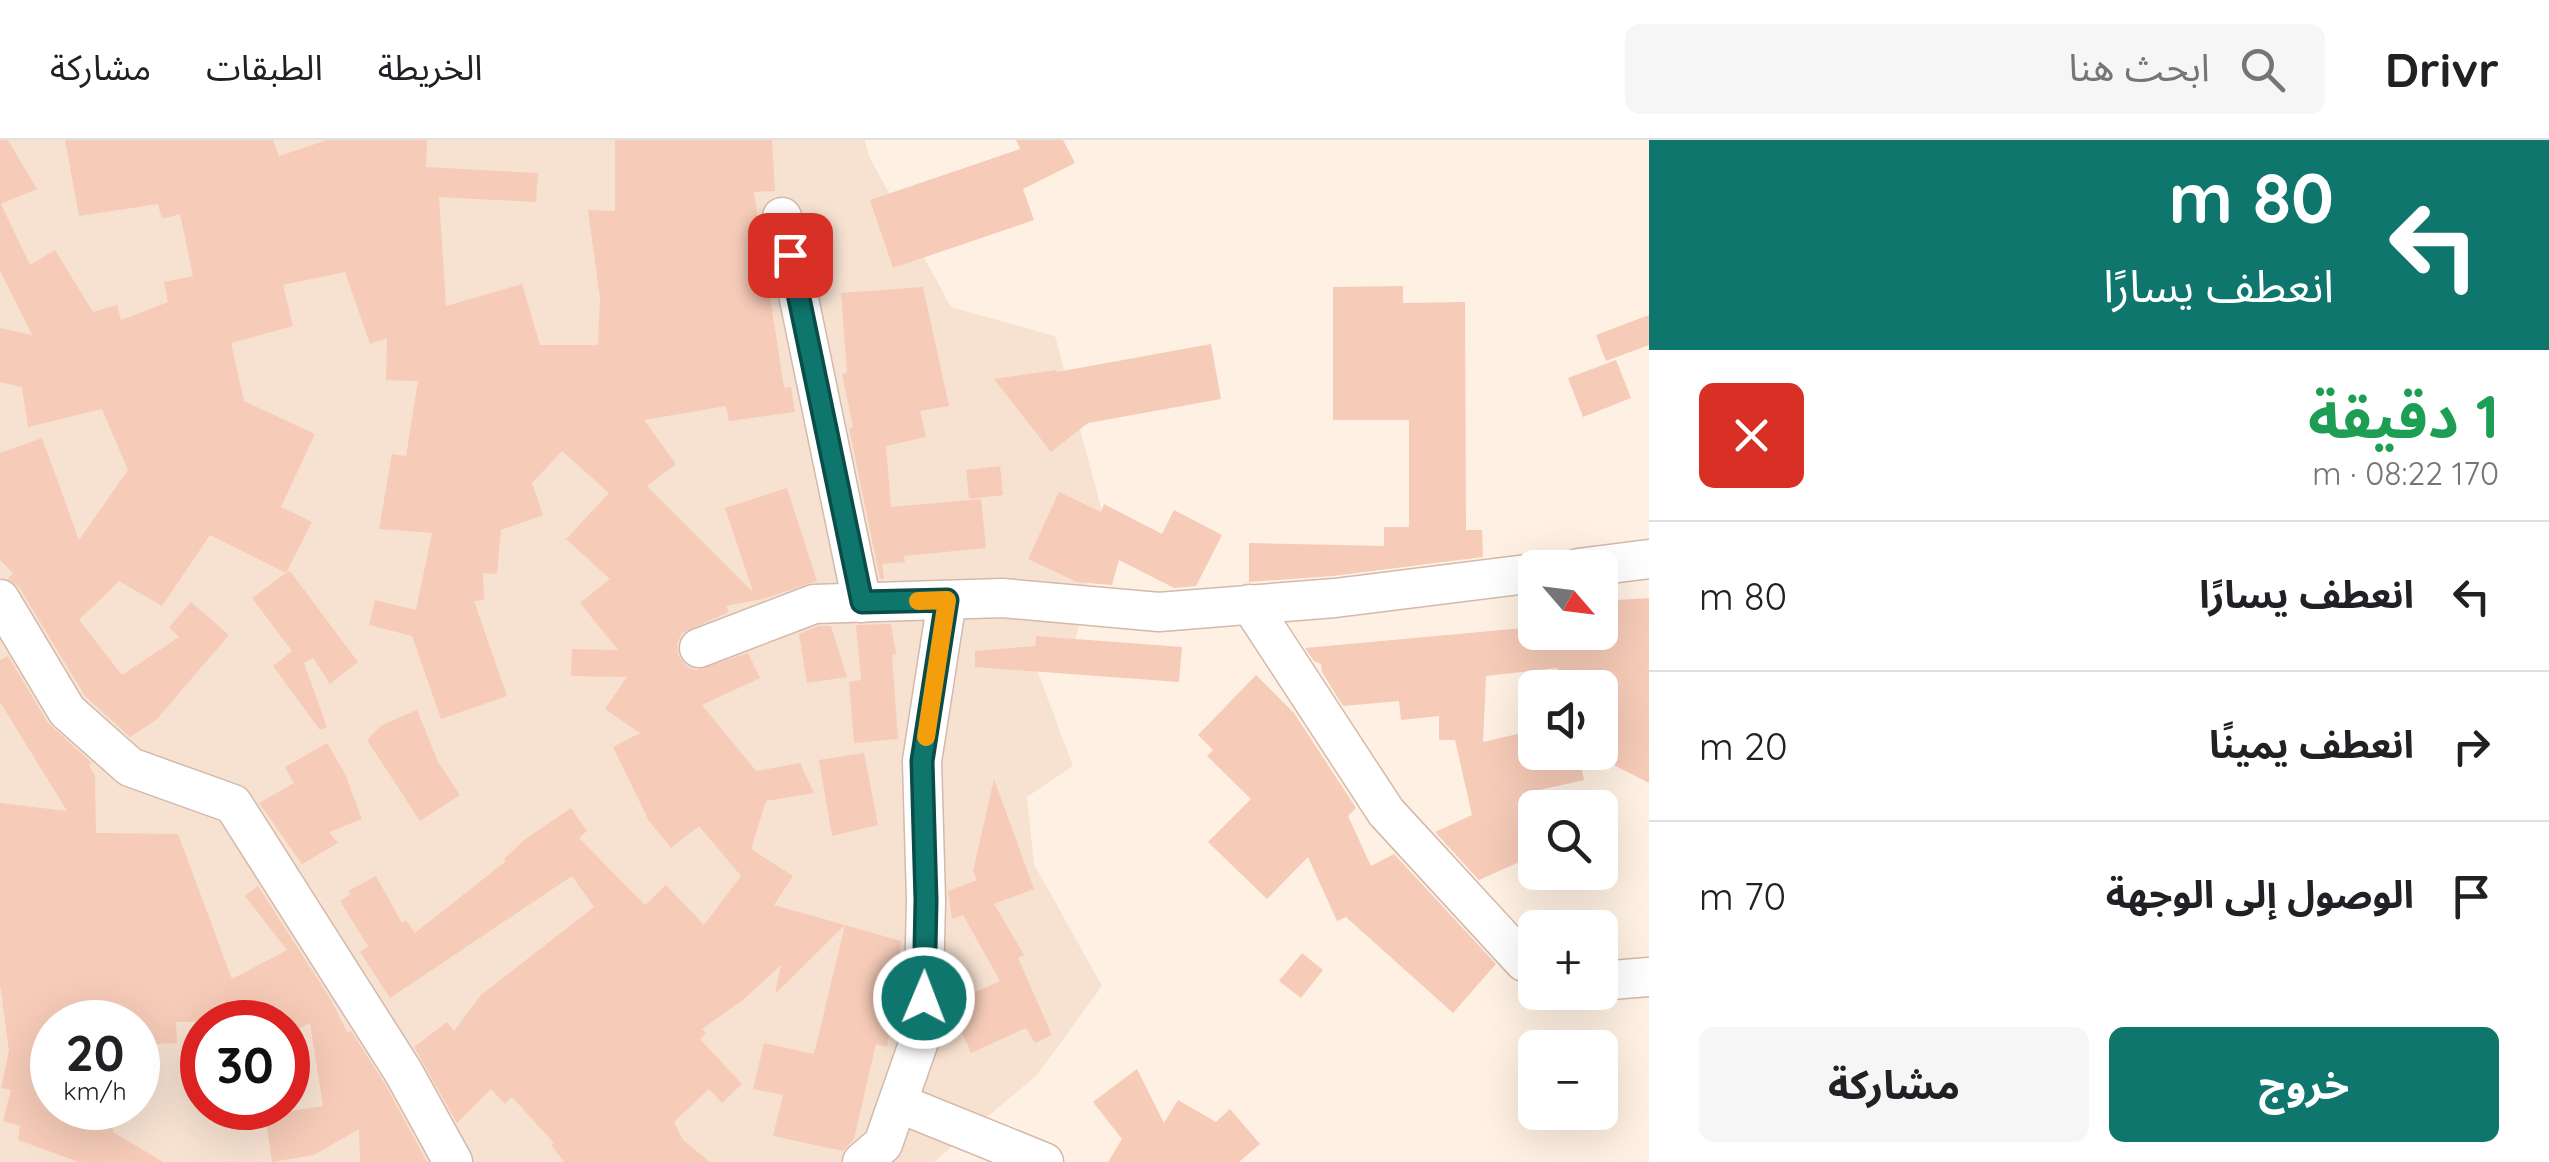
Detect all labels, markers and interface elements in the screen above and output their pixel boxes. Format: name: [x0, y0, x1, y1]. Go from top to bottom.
search box: [1625, 24, 2325, 114]
text: Drivr: [2385, 39, 2499, 99]
icon: search: [2235, 42, 2290, 97]
text: ابحث هنا: [2068, 43, 2210, 91]
text: مشاركة: [50, 45, 151, 89]
text: الطبقات: [206, 45, 323, 89]
text: الخريطة: [378, 45, 483, 89]
text: 80 m: [2169, 153, 2334, 241]
icon: left: [2369, 180, 2499, 310]
pin: [748, 213, 833, 298]
icon: arrive: [763, 228, 818, 283]
text: انعطف يسارًا: [2103, 257, 2334, 313]
text: 1 دقيقة: [2308, 378, 2499, 453]
button: close: [1699, 383, 1804, 488]
text: 170 m · 08:22: [2312, 453, 2499, 493]
north arrow: [1518, 550, 1618, 650]
map controls: [1518, 550, 1618, 1130]
icon: left: [2444, 569, 2499, 624]
text: انعطف يسارًا: [2199, 570, 2414, 618]
text: 80 m: [1699, 572, 1787, 620]
button: sound: [1518, 670, 1618, 770]
icon: right: [2444, 719, 2499, 774]
text: انعطف يمينًا: [2209, 720, 2414, 768]
text: 20 m: [1699, 722, 1788, 770]
button: search: [1518, 790, 1618, 890]
icon: arrive: [2444, 869, 2499, 924]
text: الوصول إلى الوجهة: [2106, 870, 2414, 918]
text: 70 m: [1699, 872, 1786, 920]
button: +: [1518, 910, 1618, 1010]
position arrow: [872, 946, 976, 1050]
speed limit sign: 30: [180, 1000, 310, 1130]
text: 20: [65, 1021, 125, 1084]
button: مشاركة: [1699, 1027, 2089, 1142]
button: خروج: [2109, 1027, 2499, 1142]
button: −: [1518, 1030, 1618, 1130]
text: km/h: [63, 1075, 127, 1106]

